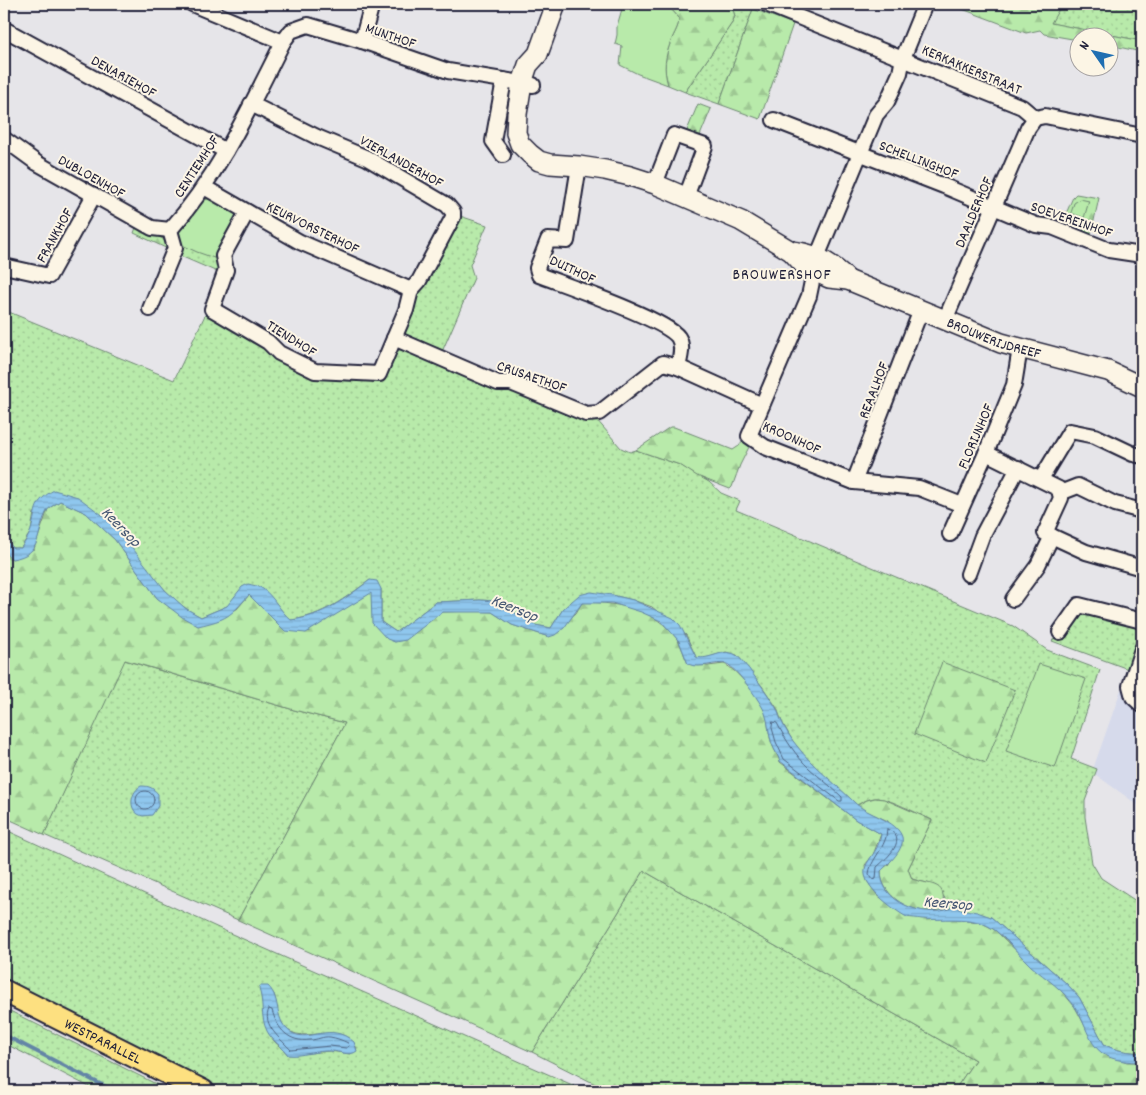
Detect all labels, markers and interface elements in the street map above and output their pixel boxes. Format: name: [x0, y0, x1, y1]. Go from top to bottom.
street label: MUNTHOF: [362, 18, 419, 56]
north arrow: [1068, 28, 1118, 78]
text: N: [1075, 37, 1095, 54]
street label: KERKAKKERSTRAAT: [918, 40, 1025, 102]
street label: DENARIEHOF: [86, 51, 160, 105]
street label: CENTIEMHOF: [169, 131, 226, 203]
street label: VIERLANDERHOF: [355, 131, 447, 195]
street label: SCHELLINGHOF: [875, 136, 961, 186]
street label: DUBLOENHOF: [53, 150, 129, 205]
street label: DAALDERHOF: [950, 174, 1000, 252]
street label: KEURVORSTERHOF: [262, 197, 363, 261]
street label: SOEVEREINHOF: [1027, 197, 1116, 245]
street label: FRANKHOF: [32, 204, 80, 267]
street label: DUITHOF: [545, 251, 599, 291]
district label: BROUWERSHOF: [732, 264, 832, 287]
street label: BROUWERIJDREEF: [943, 313, 1043, 366]
street label: TIENDHOF: [262, 316, 321, 364]
street label: CRUSAETHOF: [493, 356, 570, 400]
street label: REAALHOF: [854, 359, 896, 422]
street label: FLORIJNHOF: [953, 400, 1001, 473]
street label: KROONHOF: [758, 416, 824, 462]
water label: Keersop: [95, 502, 146, 554]
water label: Keersop: [487, 590, 541, 629]
water label: Keersop: [923, 891, 974, 918]
street label: WESTPARALLEL: [60, 1014, 145, 1071]

